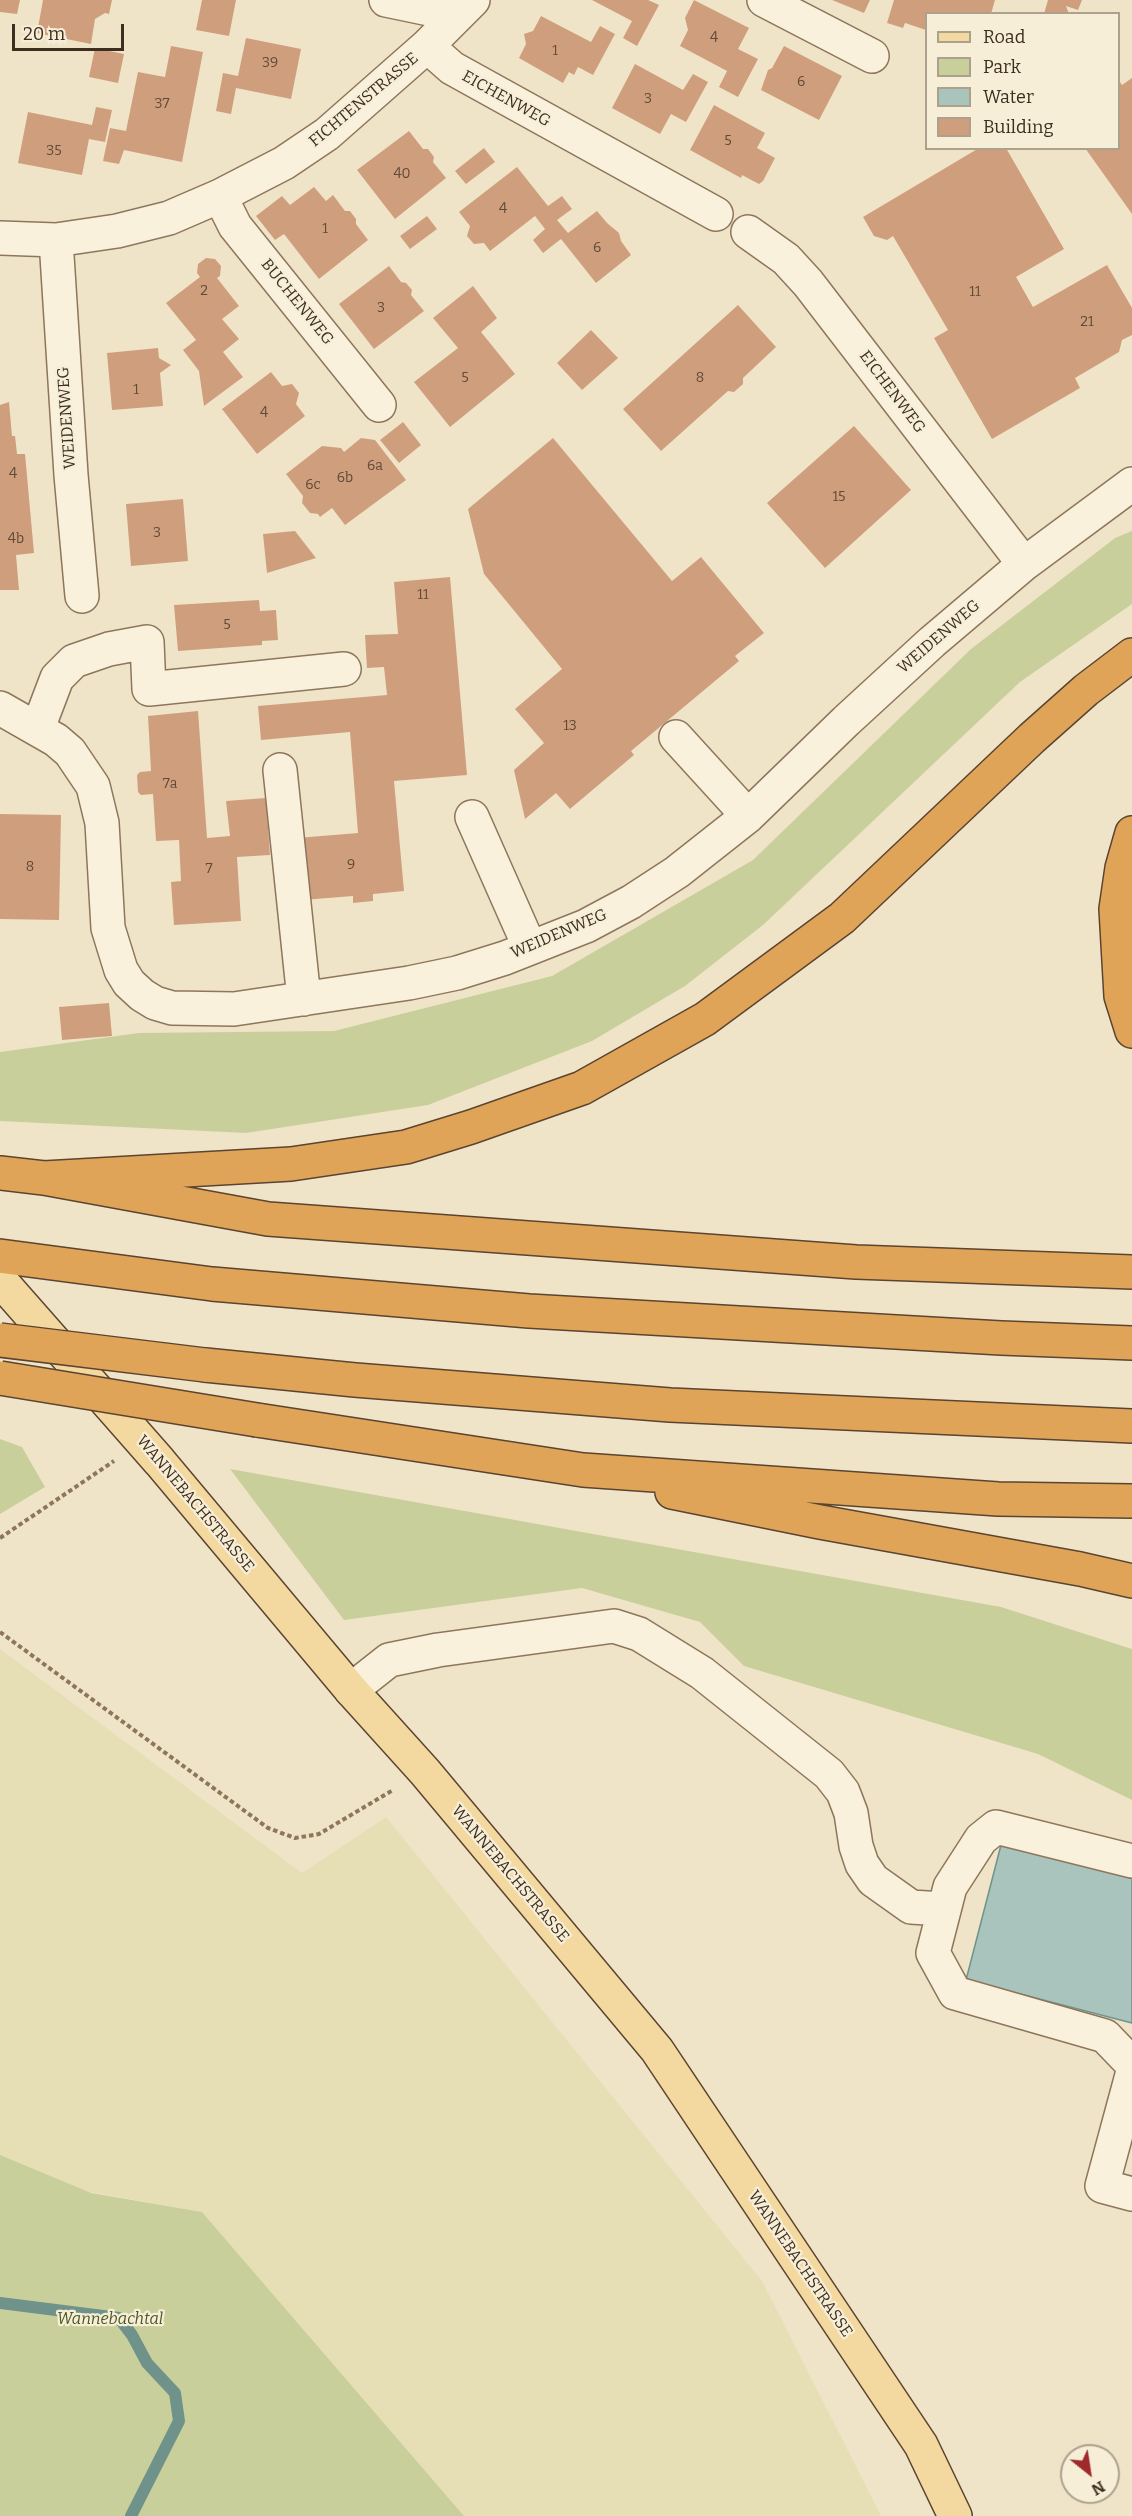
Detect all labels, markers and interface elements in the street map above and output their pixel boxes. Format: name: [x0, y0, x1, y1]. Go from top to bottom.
scale bar: [15, 12, 128, 50]
legend: [925, 12, 1120, 150]
text: 20 m: [23, 23, 65, 45]
text: Road: [983, 26, 1025, 48]
house number: 4: [710, 30, 718, 46]
house number: 1: [552, 43, 558, 59]
street label: FICHTENSTRASSE: [306, 49, 422, 151]
house number: 39: [262, 55, 278, 71]
text: Park: [983, 56, 1021, 78]
street label: EICHENWEG: [458, 67, 554, 131]
house number: 6: [797, 74, 805, 90]
text: Water: [983, 86, 1034, 108]
house number: 3: [644, 91, 652, 107]
house number: 37: [154, 96, 170, 112]
text: Building: [983, 116, 1054, 138]
house number: 5: [724, 133, 732, 149]
house number: 35: [46, 143, 62, 159]
house number: 40: [393, 166, 411, 182]
house number: 4: [499, 201, 507, 217]
house number: 1: [322, 221, 328, 237]
house number: 6: [593, 240, 601, 256]
street label: BUCHENWEG: [257, 255, 337, 349]
house number: 2: [200, 283, 208, 299]
house number: 11: [969, 284, 981, 300]
house number: 3: [377, 300, 385, 316]
house number: 21: [1080, 314, 1094, 330]
street label: EICHENWEG: [855, 347, 929, 437]
street label: WEIDENWEG: [54, 366, 80, 470]
house number: 5: [461, 370, 469, 386]
house number: 8: [696, 370, 704, 386]
house number: 1: [133, 382, 139, 398]
house number: 4: [260, 405, 268, 421]
house number: 6a: [367, 458, 383, 474]
house number: 4: [9, 466, 17, 482]
house number: 6b: [337, 470, 353, 486]
house number: 6c: [305, 477, 321, 493]
house number: 15: [832, 489, 846, 505]
house number: 3: [153, 525, 161, 541]
house number: 4b: [8, 531, 24, 547]
house number: 11: [417, 587, 429, 603]
street label: WEIDENWEG: [894, 596, 984, 678]
house number: 5: [223, 617, 231, 633]
house number: 13: [563, 718, 577, 734]
house number: 7a: [163, 776, 177, 792]
house number: 9: [347, 857, 355, 873]
house number: 8: [26, 859, 34, 875]
house number: 7: [205, 861, 213, 877]
street label: WEIDENWEG: [508, 905, 610, 963]
street label: WANNEBACHSTRASSE: [132, 1432, 258, 1576]
street label: WANNEBACHSTRASSE: [447, 1802, 573, 1946]
street label: WANNEBACHSTRASSE: [744, 2187, 856, 2341]
park label: Wannebachtal: [57, 2310, 163, 2330]
north arrow: [1060, 2444, 1120, 2504]
text: N: [1088, 2477, 1108, 2500]

